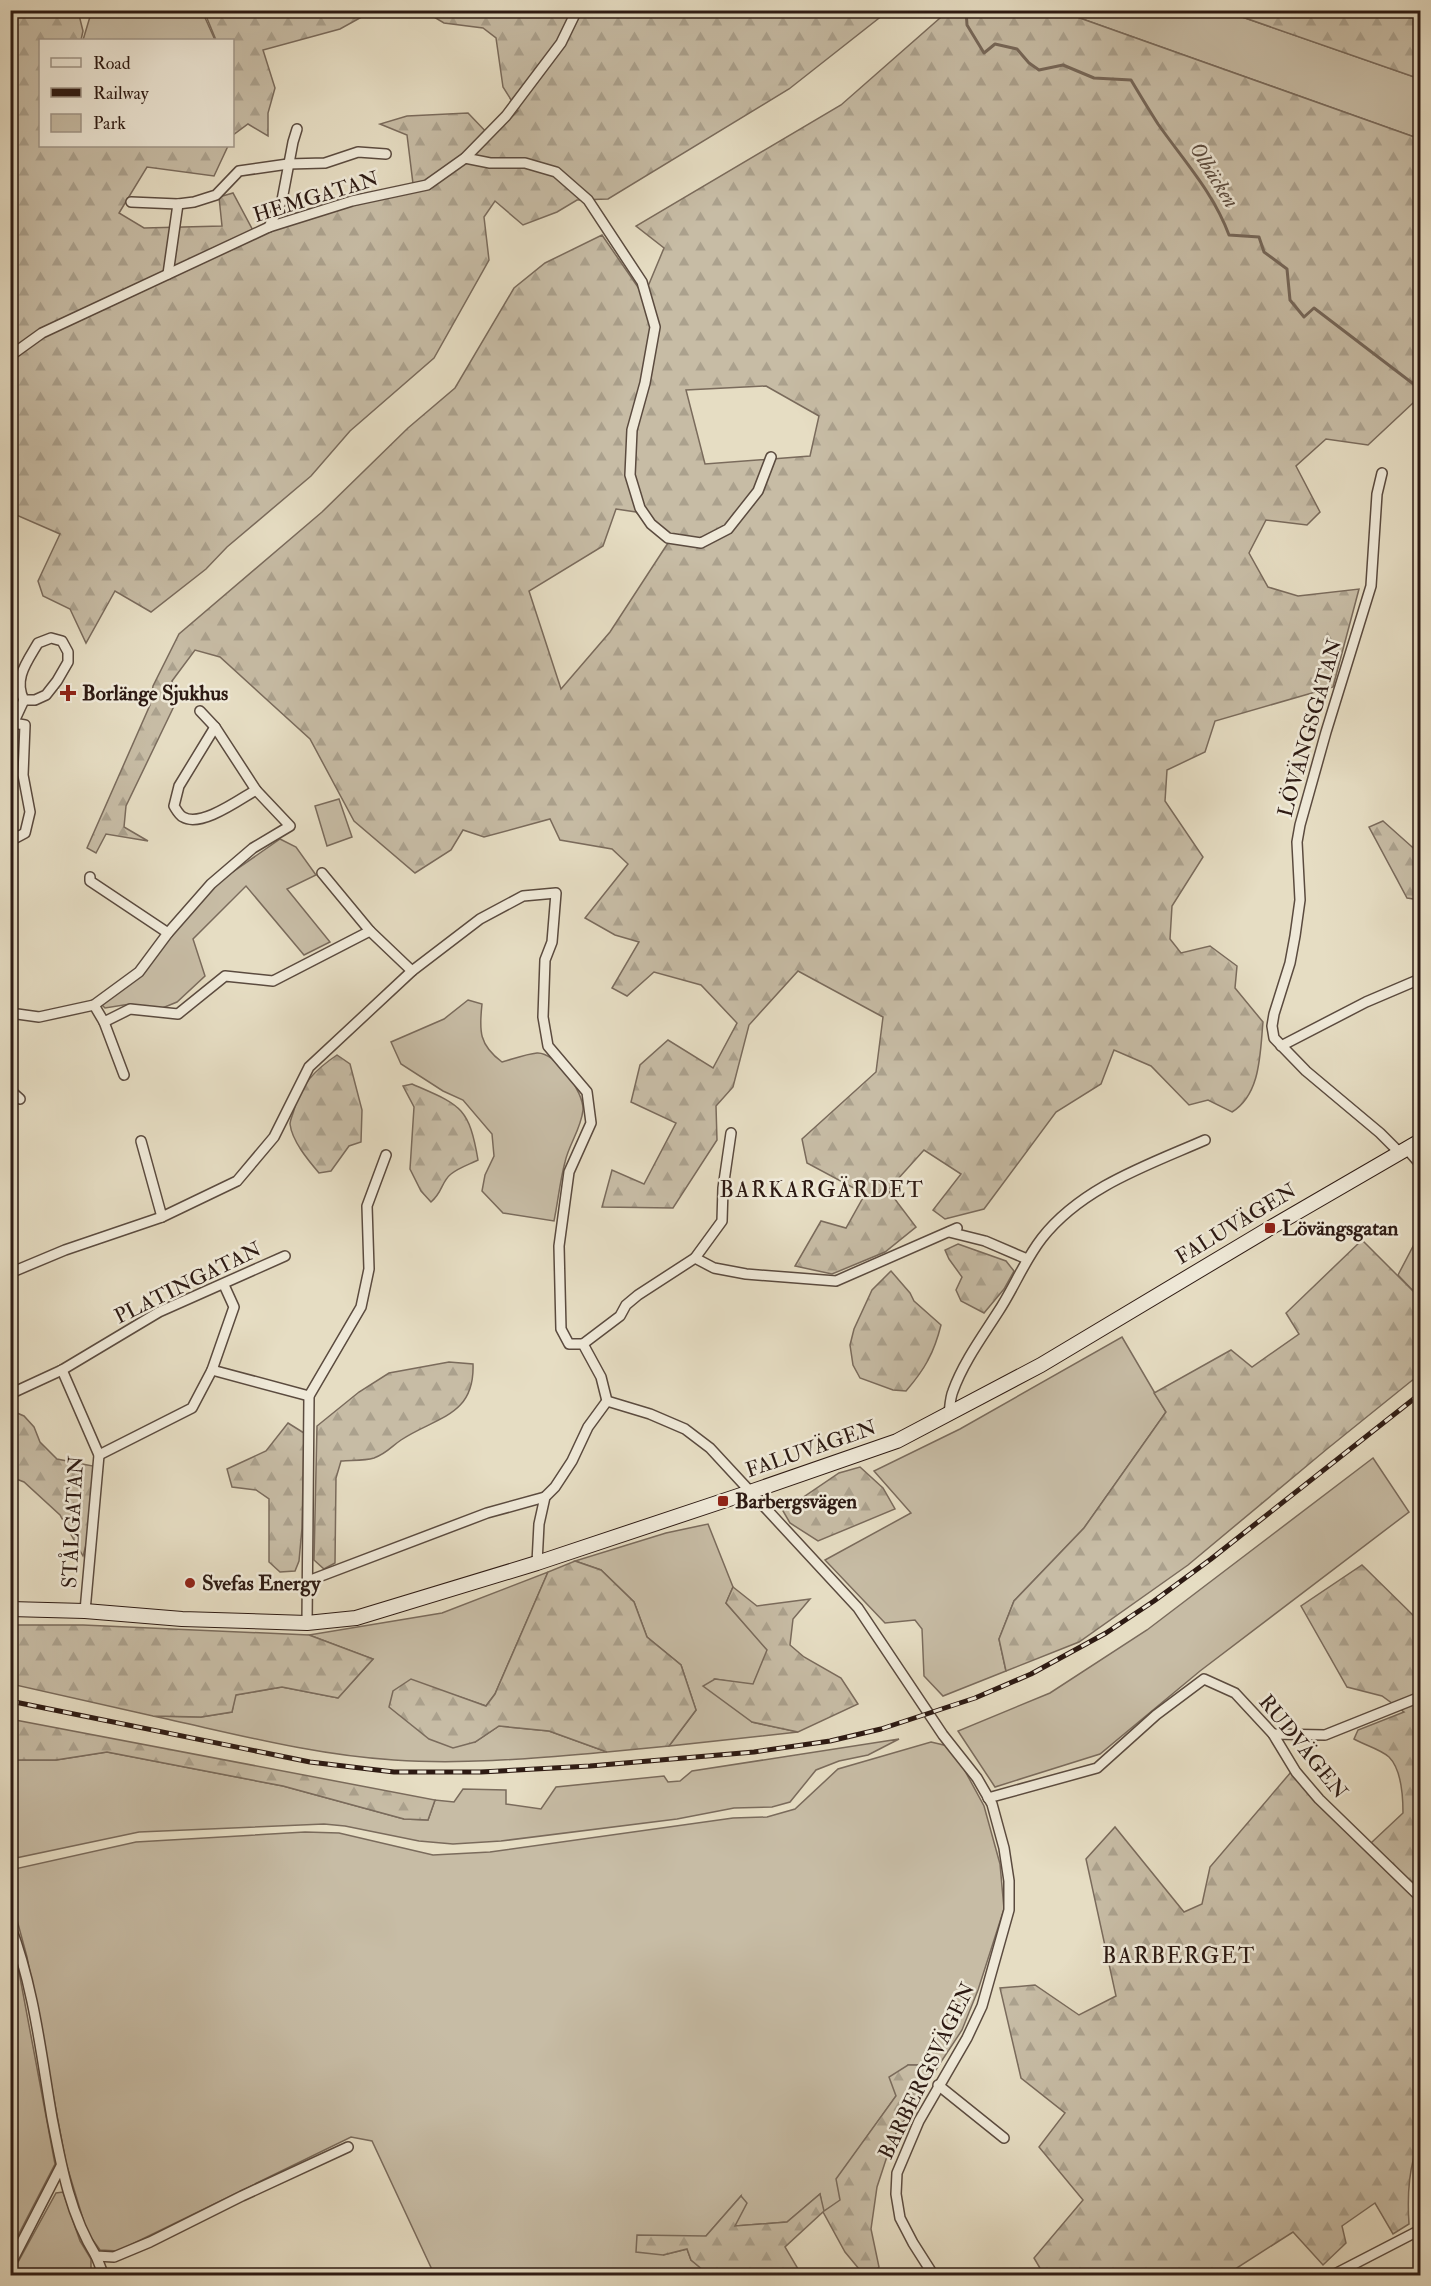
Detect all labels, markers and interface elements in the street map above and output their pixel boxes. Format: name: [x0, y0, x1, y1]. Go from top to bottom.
legend: [39, 39, 234, 147]
text: Road: [93, 52, 131, 75]
text: Railway: [93, 82, 150, 105]
text: Park: [93, 112, 126, 135]
water label: Olbäcken: [1183, 137, 1245, 213]
street label: HEMGATAN: [250, 165, 382, 229]
street label: LÖVÄNGSGATAN: [1272, 636, 1348, 820]
place label: Borlänge Sjukhus: [82, 680, 228, 707]
marker: Borlänge Sjukhus: [59, 684, 77, 702]
district label: BARKARGÄRDET: [720, 1176, 924, 1204]
street label: FALUVÄGEN: [1170, 1177, 1302, 1271]
place label: Lövängsgatan: [1282, 1215, 1399, 1242]
marker: Lövängsgatan: [1263, 1221, 1277, 1235]
street label: PLATINGATAN: [110, 1236, 266, 1330]
street label: FALUVÄGEN: [742, 1414, 880, 1484]
street label: STÅLGATAN: [56, 1455, 90, 1589]
place label: Barbergsvägen: [735, 1488, 857, 1515]
marker: Barbergsvägen: [716, 1494, 730, 1508]
place label: Svefas Energy: [202, 1570, 321, 1597]
marker: Svefas Energy: [183, 1576, 197, 1590]
street label: RUDVÄGEN: [1253, 1689, 1354, 1805]
district label: BARBERGET: [1102, 1942, 1256, 1970]
street label: BARBERGSVÄGEN: [873, 1978, 982, 2164]

